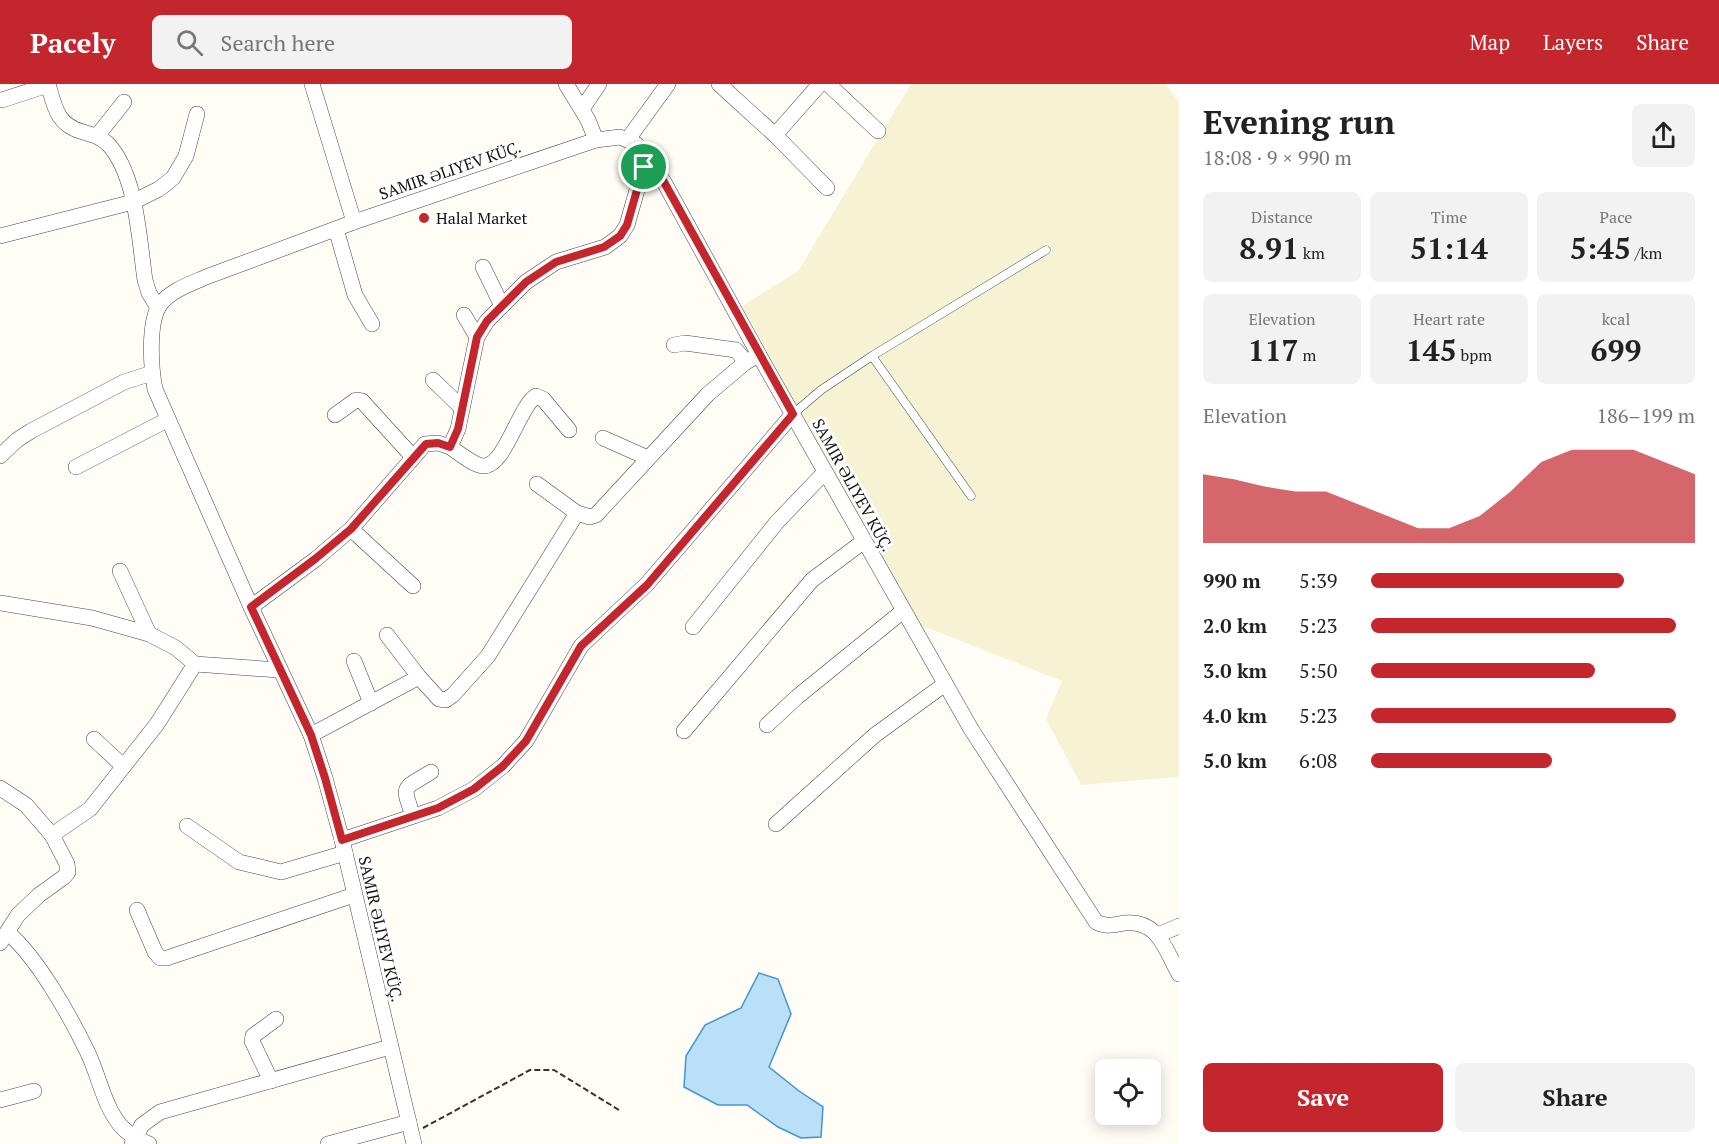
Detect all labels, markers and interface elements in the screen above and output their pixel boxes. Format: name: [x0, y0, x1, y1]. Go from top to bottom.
search box: [152, 15, 572, 69]
text: Pacely: [30, 24, 116, 61]
icon: search: [173, 26, 206, 59]
text: Search here: [221, 28, 335, 57]
text: Map: [1469, 28, 1510, 56]
text: Layers: [1543, 28, 1603, 56]
text: Share: [1636, 28, 1689, 56]
text: Evening run: [1203, 100, 1395, 143]
button: share: [1632, 104, 1695, 167]
street label: SAMIR ƏLIYEV KÜÇ.: [376, 135, 524, 205]
pin: [618, 141, 669, 192]
text: 18:08 · 9 × 990 m: [1203, 144, 1352, 171]
icon: arrive: [627, 150, 660, 183]
text: Distance: [1251, 206, 1313, 228]
text: Time: [1431, 206, 1467, 228]
text: Pace: [1600, 206, 1632, 228]
place label: Halal Market: [436, 207, 528, 229]
marker: Halal Market: [417, 211, 431, 225]
text: 8.91: [1239, 228, 1299, 268]
text: 51:14: [1410, 228, 1488, 268]
text: 5:45: [1570, 228, 1631, 268]
text: km: [1299, 242, 1325, 264]
text: /km: [1631, 242, 1662, 264]
text: Elevation: [1248, 308, 1316, 330]
text: Heart rate: [1413, 308, 1485, 330]
text: kcal: [1602, 308, 1630, 330]
text: 117: [1248, 330, 1299, 370]
text: 145: [1406, 330, 1457, 370]
text: 699: [1591, 330, 1641, 370]
text: m: [1299, 344, 1316, 366]
text: bpm: [1457, 344, 1492, 366]
text: Elevation: [1203, 402, 1287, 429]
text: 186–199 m: [1596, 402, 1695, 429]
street label: SAMIR ƏLIYEV KÜÇ.: [807, 415, 899, 555]
text: 990 m: [1203, 567, 1261, 594]
text: 5:39: [1299, 567, 1338, 594]
text: 2.0 km: [1203, 612, 1267, 639]
text: 5:23: [1299, 612, 1338, 639]
text: 3.0 km: [1203, 657, 1267, 684]
text: 5:50: [1299, 657, 1338, 684]
text: 4.0 km: [1203, 702, 1267, 729]
text: 5:23: [1299, 702, 1338, 729]
text: 5.0 km: [1203, 747, 1267, 774]
text: 6:08: [1299, 747, 1338, 774]
street label: SAMIR ƏLIYEV KÜÇ.: [354, 854, 408, 1004]
map controls: [1095, 1059, 1161, 1125]
button: locate: [1095, 1059, 1161, 1125]
button: Save: [1203, 1063, 1443, 1132]
button: Share: [1455, 1063, 1695, 1132]

